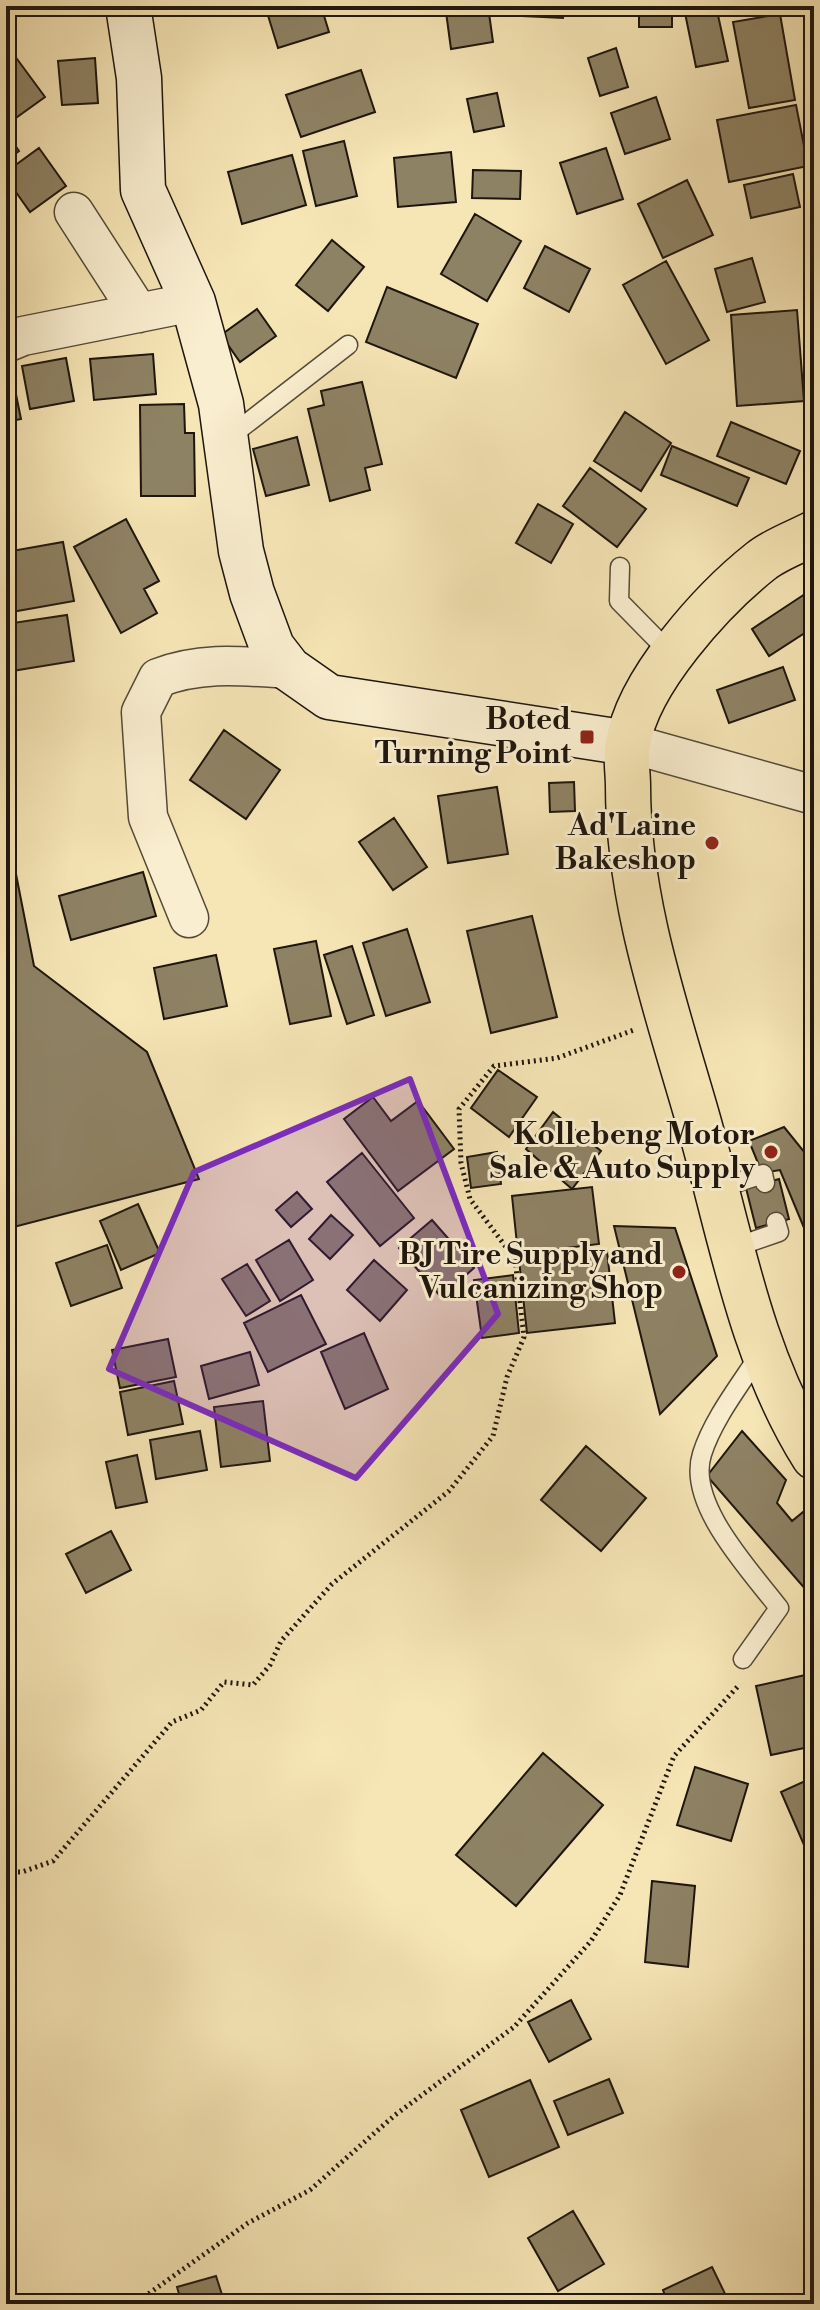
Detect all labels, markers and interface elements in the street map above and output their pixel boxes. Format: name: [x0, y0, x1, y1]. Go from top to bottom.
place label: Boted Turning Point: [375, 701, 571, 773]
marker: Boted Turning Point: [578, 728, 596, 746]
place label: Ad'Laine Bakeshop: [555, 807, 696, 879]
marker: Ad'Laine Bakeshop: [703, 834, 721, 852]
place label: Kollebeng Motor Sale & Auto Supply: [489, 1116, 756, 1188]
marker: Kollebeng Motor Sale & Auto Supply: [762, 1143, 780, 1161]
place label: BJ Tire Supply and Vulcanizing Shop: [399, 1236, 663, 1308]
marker: BJ Tire Supply and Vulcanizing Shop: [670, 1263, 688, 1281]

